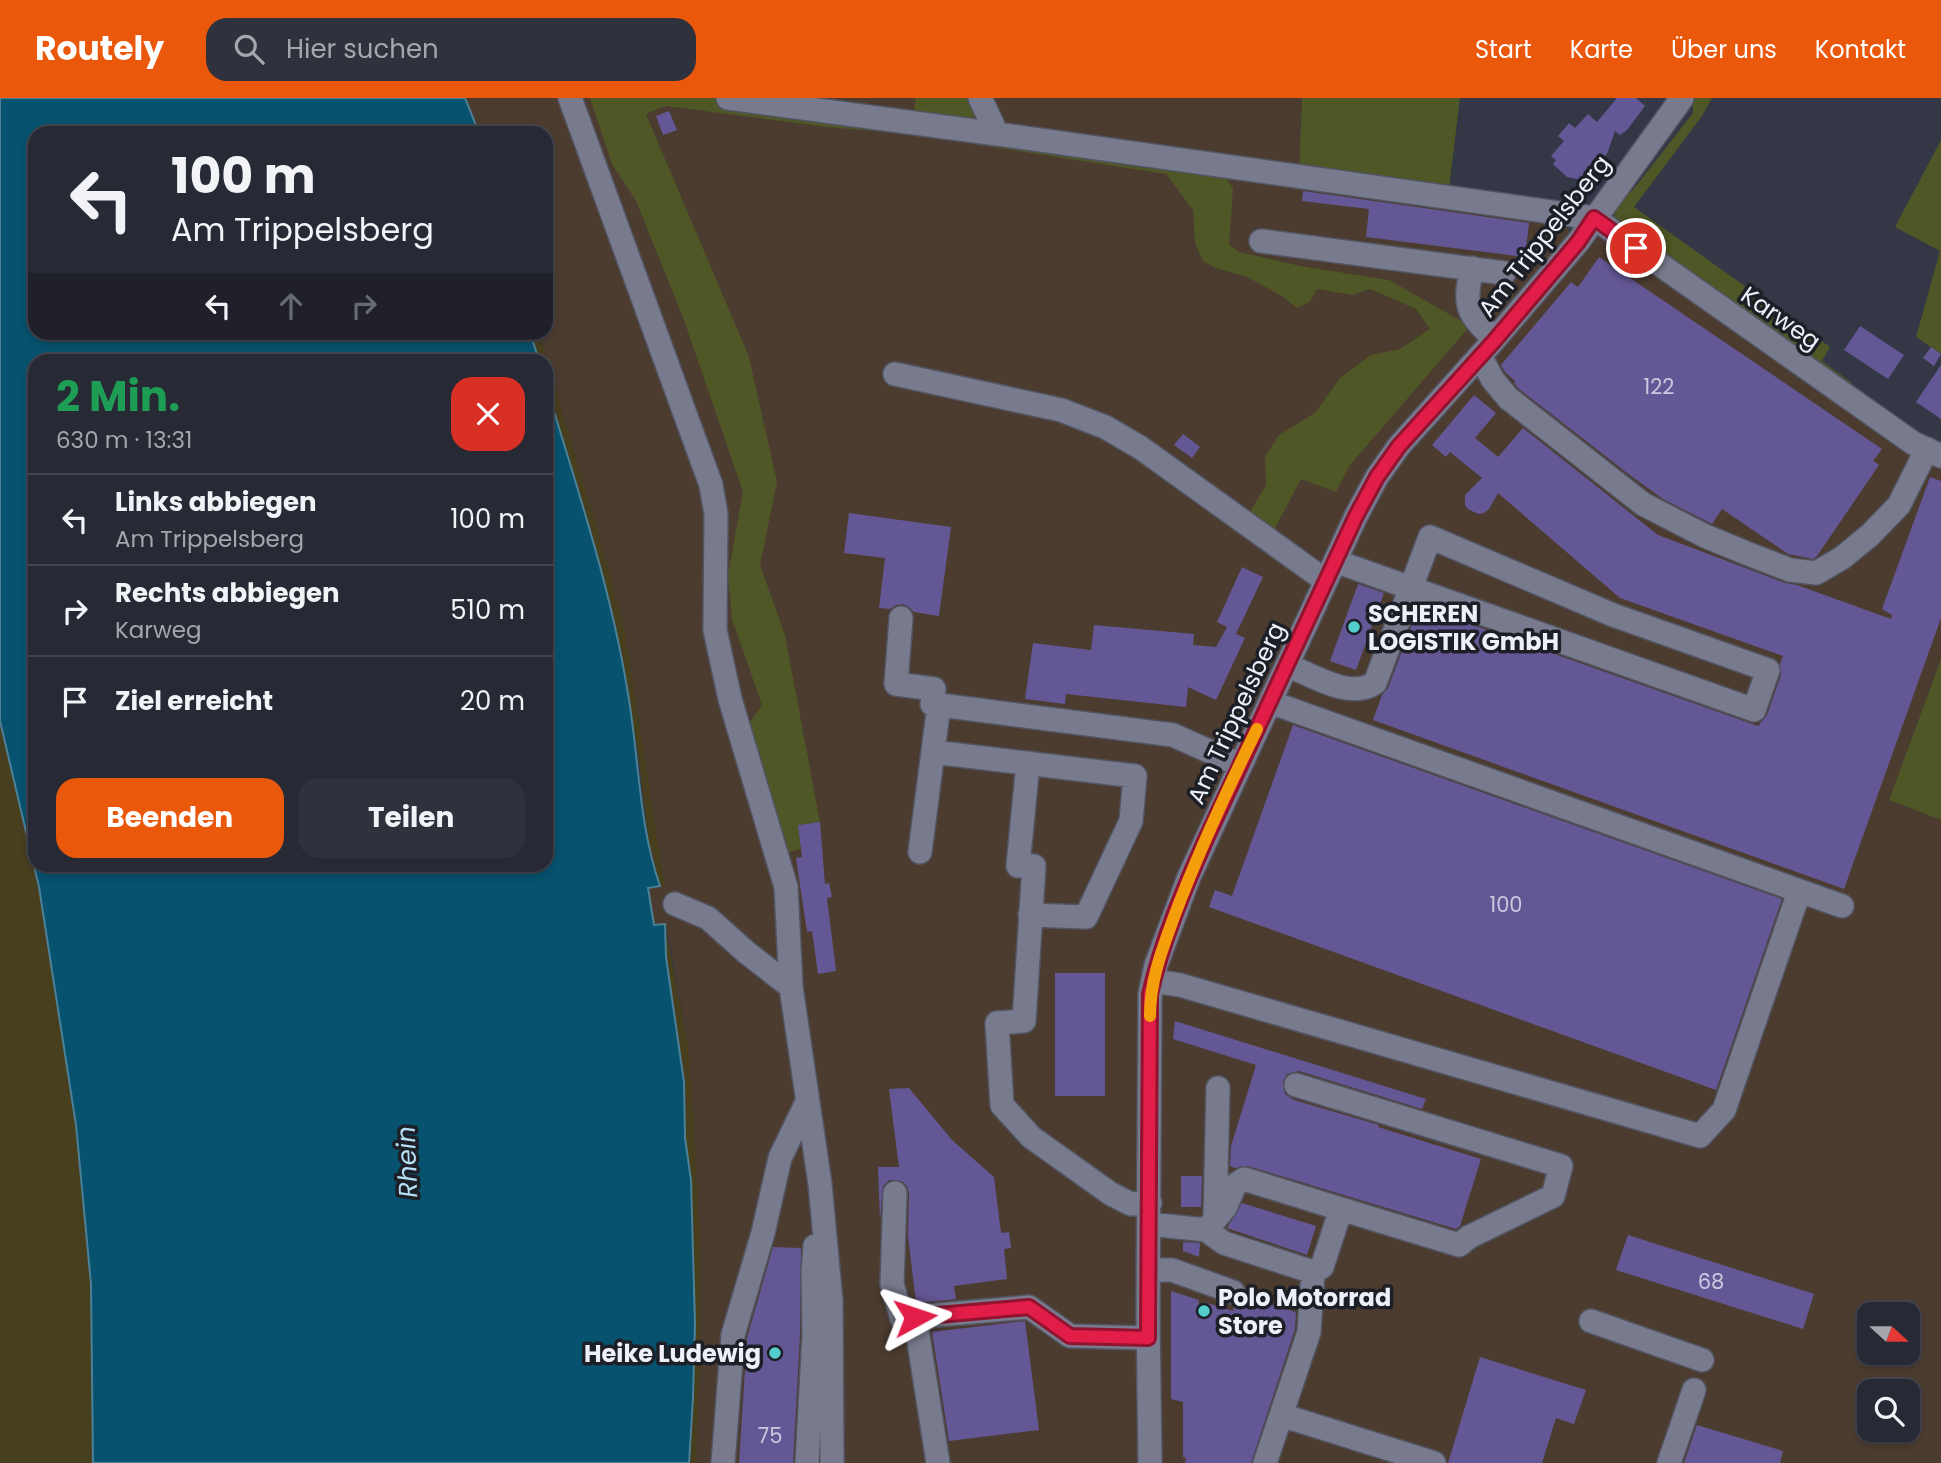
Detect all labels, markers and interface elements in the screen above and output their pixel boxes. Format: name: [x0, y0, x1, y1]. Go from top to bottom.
search box: [206, 18, 696, 81]
text: Routely: [35, 25, 164, 72]
icon: search: [230, 30, 268, 68]
text: Hier suchen: [286, 31, 439, 67]
text: Start: [1475, 33, 1532, 66]
text: Karte: [1570, 33, 1633, 66]
text: Über uns: [1671, 33, 1777, 66]
text: Kontakt: [1815, 33, 1906, 66]
text: 100 m: [171, 142, 316, 210]
street label: Am Trippelsberg: [1470, 148, 1618, 324]
icon: left: [56, 154, 147, 245]
text: Am Trippelsberg: [171, 207, 434, 252]
pin: [1606, 218, 1666, 278]
icon: arrive: [1617, 229, 1655, 267]
street label: Karweg: [1735, 279, 1827, 357]
icon: left: [199, 287, 237, 325]
icon: ahead: [272, 287, 310, 325]
icon: right: [345, 287, 383, 325]
text: 2 Min.: [56, 367, 180, 426]
house number: 122: [1644, 372, 1674, 401]
button: close: [451, 377, 525, 451]
text: 630 m · 13:31: [56, 424, 192, 456]
text: Links abbiegen: [115, 484, 317, 520]
icon: left: [56, 501, 94, 539]
text: 100 m: [450, 501, 525, 537]
text: Am Trippelsberg: [115, 523, 304, 555]
text: Rechts abbiegen: [115, 575, 340, 611]
icon: right: [56, 592, 94, 630]
text: 510 m: [450, 592, 525, 628]
place label: SCHEREN LOGISTIK GmbH: [1368, 597, 1559, 658]
text: Karweg: [115, 614, 202, 646]
street label: Am Trippelsberg: [1179, 617, 1293, 809]
marker: SCHEREN LOGISTIK GmbH: [1346, 619, 1362, 635]
icon: arrive: [56, 683, 94, 721]
text: Ziel erreicht: [115, 683, 273, 719]
text: 20 m: [460, 683, 525, 719]
button: Beenden: [56, 778, 284, 858]
button: Teilen: [298, 778, 525, 858]
house number: 100: [1489, 890, 1523, 919]
water label: Rhein: [388, 1126, 426, 1198]
house number: 68: [1698, 1267, 1724, 1296]
position arrow: [878, 1280, 952, 1354]
place label: Polo Motorrad Store: [1218, 1281, 1391, 1342]
north arrow: [1857, 1302, 1920, 1365]
map controls: [1857, 1302, 1920, 1442]
marker: Polo Motorrad Store: [1196, 1303, 1212, 1319]
place label: Heike Ludewig: [584, 1337, 761, 1370]
marker: Heike Ludewig: [767, 1345, 783, 1361]
button: search: [1857, 1379, 1920, 1442]
house number: 75: [758, 1421, 782, 1450]

